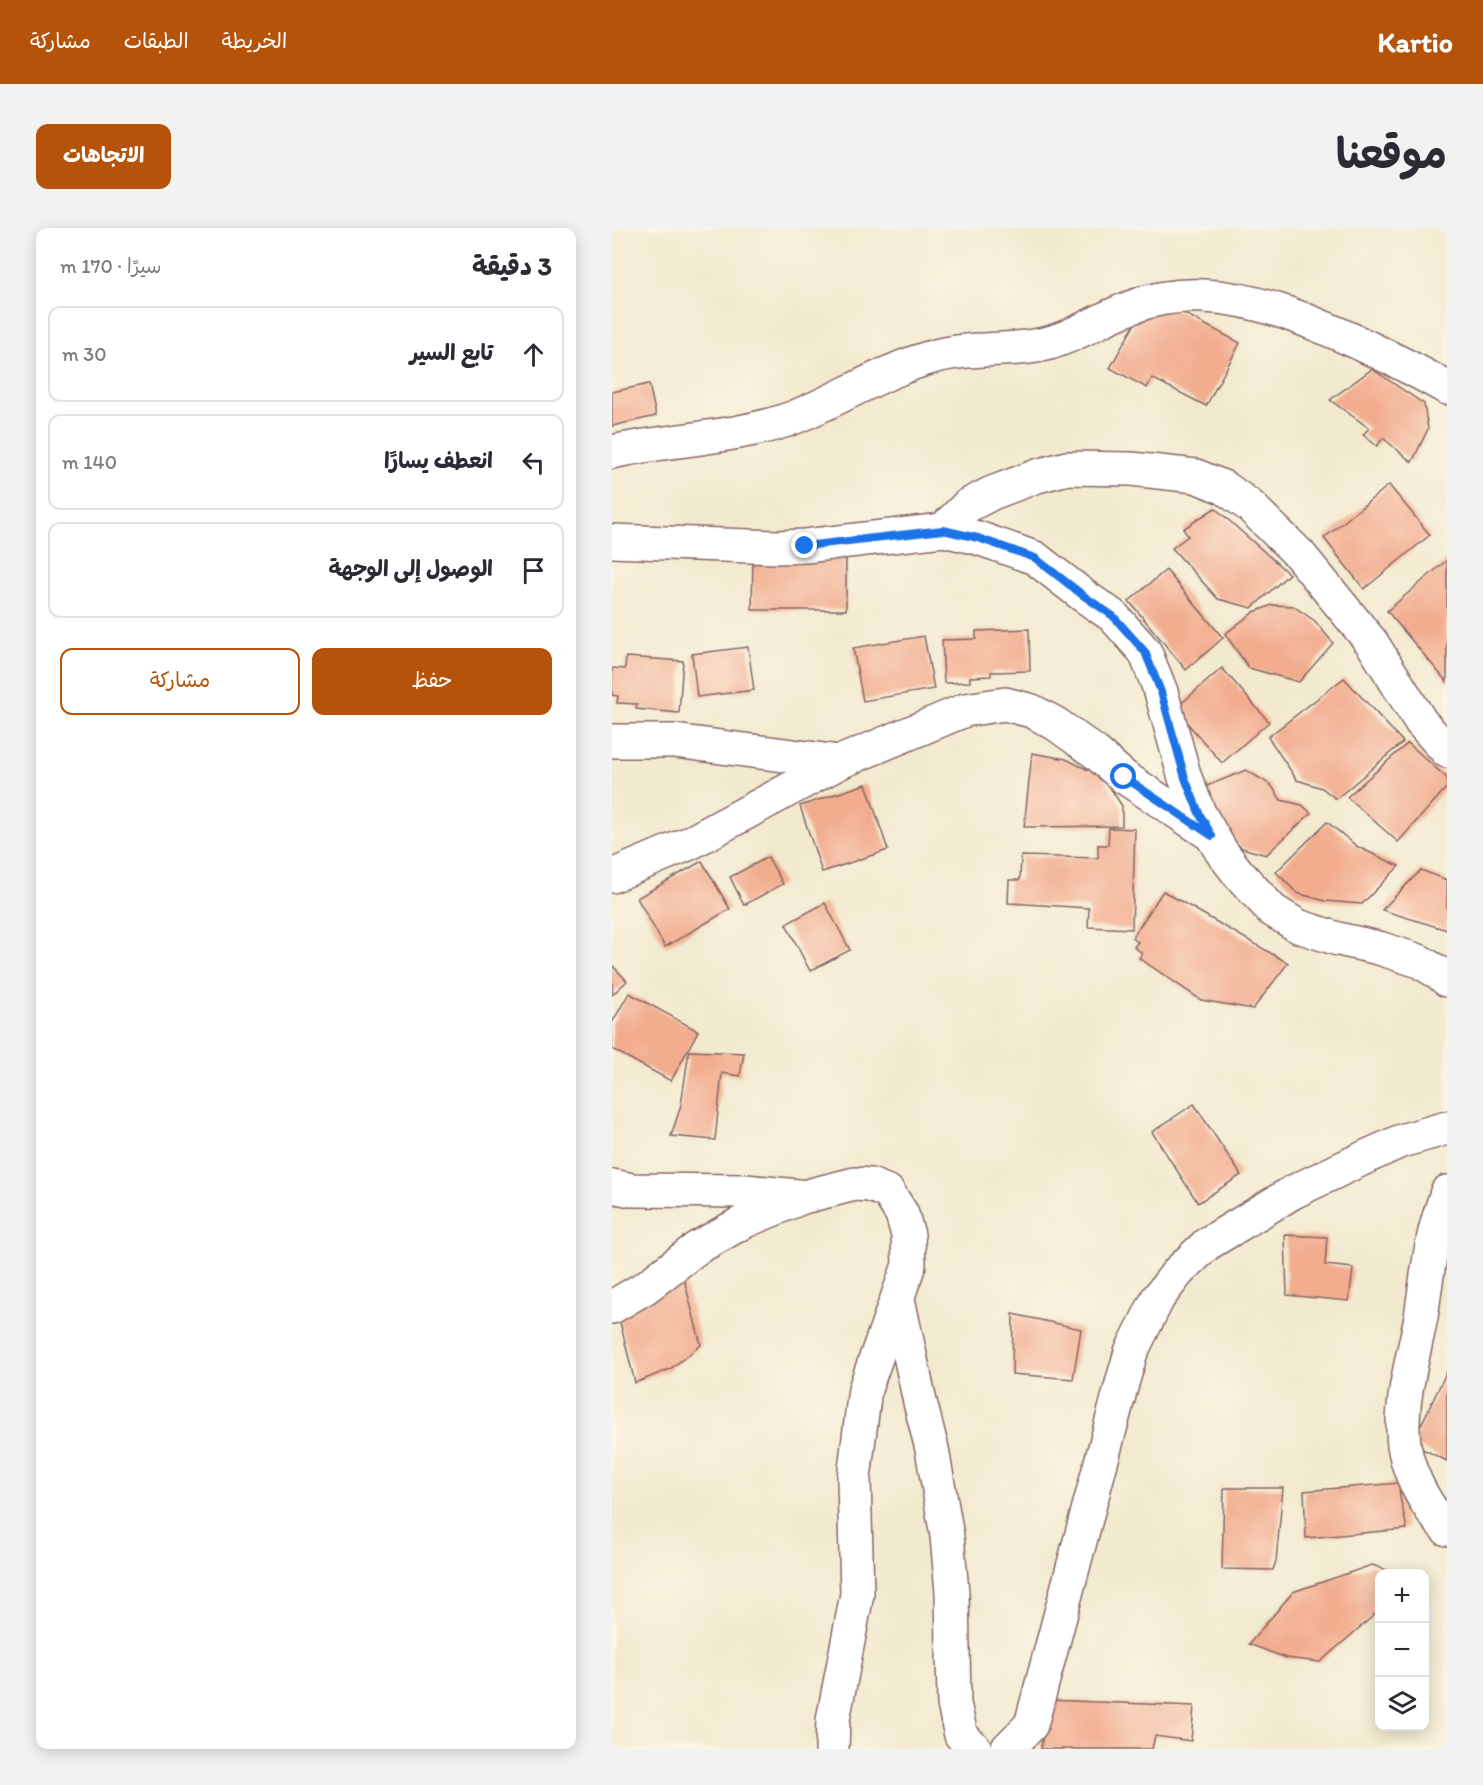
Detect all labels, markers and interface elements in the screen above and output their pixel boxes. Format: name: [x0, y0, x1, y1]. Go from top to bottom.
text: Kartio: [1378, 25, 1453, 59]
text: مشاركة: [30, 28, 91, 53]
text: الطبقات: [124, 28, 189, 53]
text: الخريطة: [222, 28, 287, 53]
button: الاتجاهات: [36, 124, 171, 189]
text: موقعنا: [1336, 128, 1447, 179]
text: 3 دقيقة: [472, 250, 552, 282]
text: سيرًا · 170 m: [60, 254, 161, 278]
icon: ahead: [517, 338, 550, 371]
text: تابع السير: [410, 339, 493, 366]
text: 30 m: [62, 342, 107, 366]
icon: left: [517, 446, 550, 479]
text: انعطف يسارًا: [384, 447, 493, 474]
text: 140 m: [62, 450, 117, 474]
route end: [791, 532, 817, 558]
icon: arrive: [517, 554, 550, 587]
text: الوصول إلى الوجهة: [328, 555, 493, 582]
button: مشاركة: [60, 648, 300, 715]
button: حفظ: [312, 648, 552, 715]
route start: [1110, 763, 1136, 789]
map controls: [1375, 1569, 1429, 1731]
button: +: [1375, 1569, 1429, 1623]
button: −: [1375, 1623, 1429, 1677]
button: layers: [1375, 1677, 1429, 1731]

